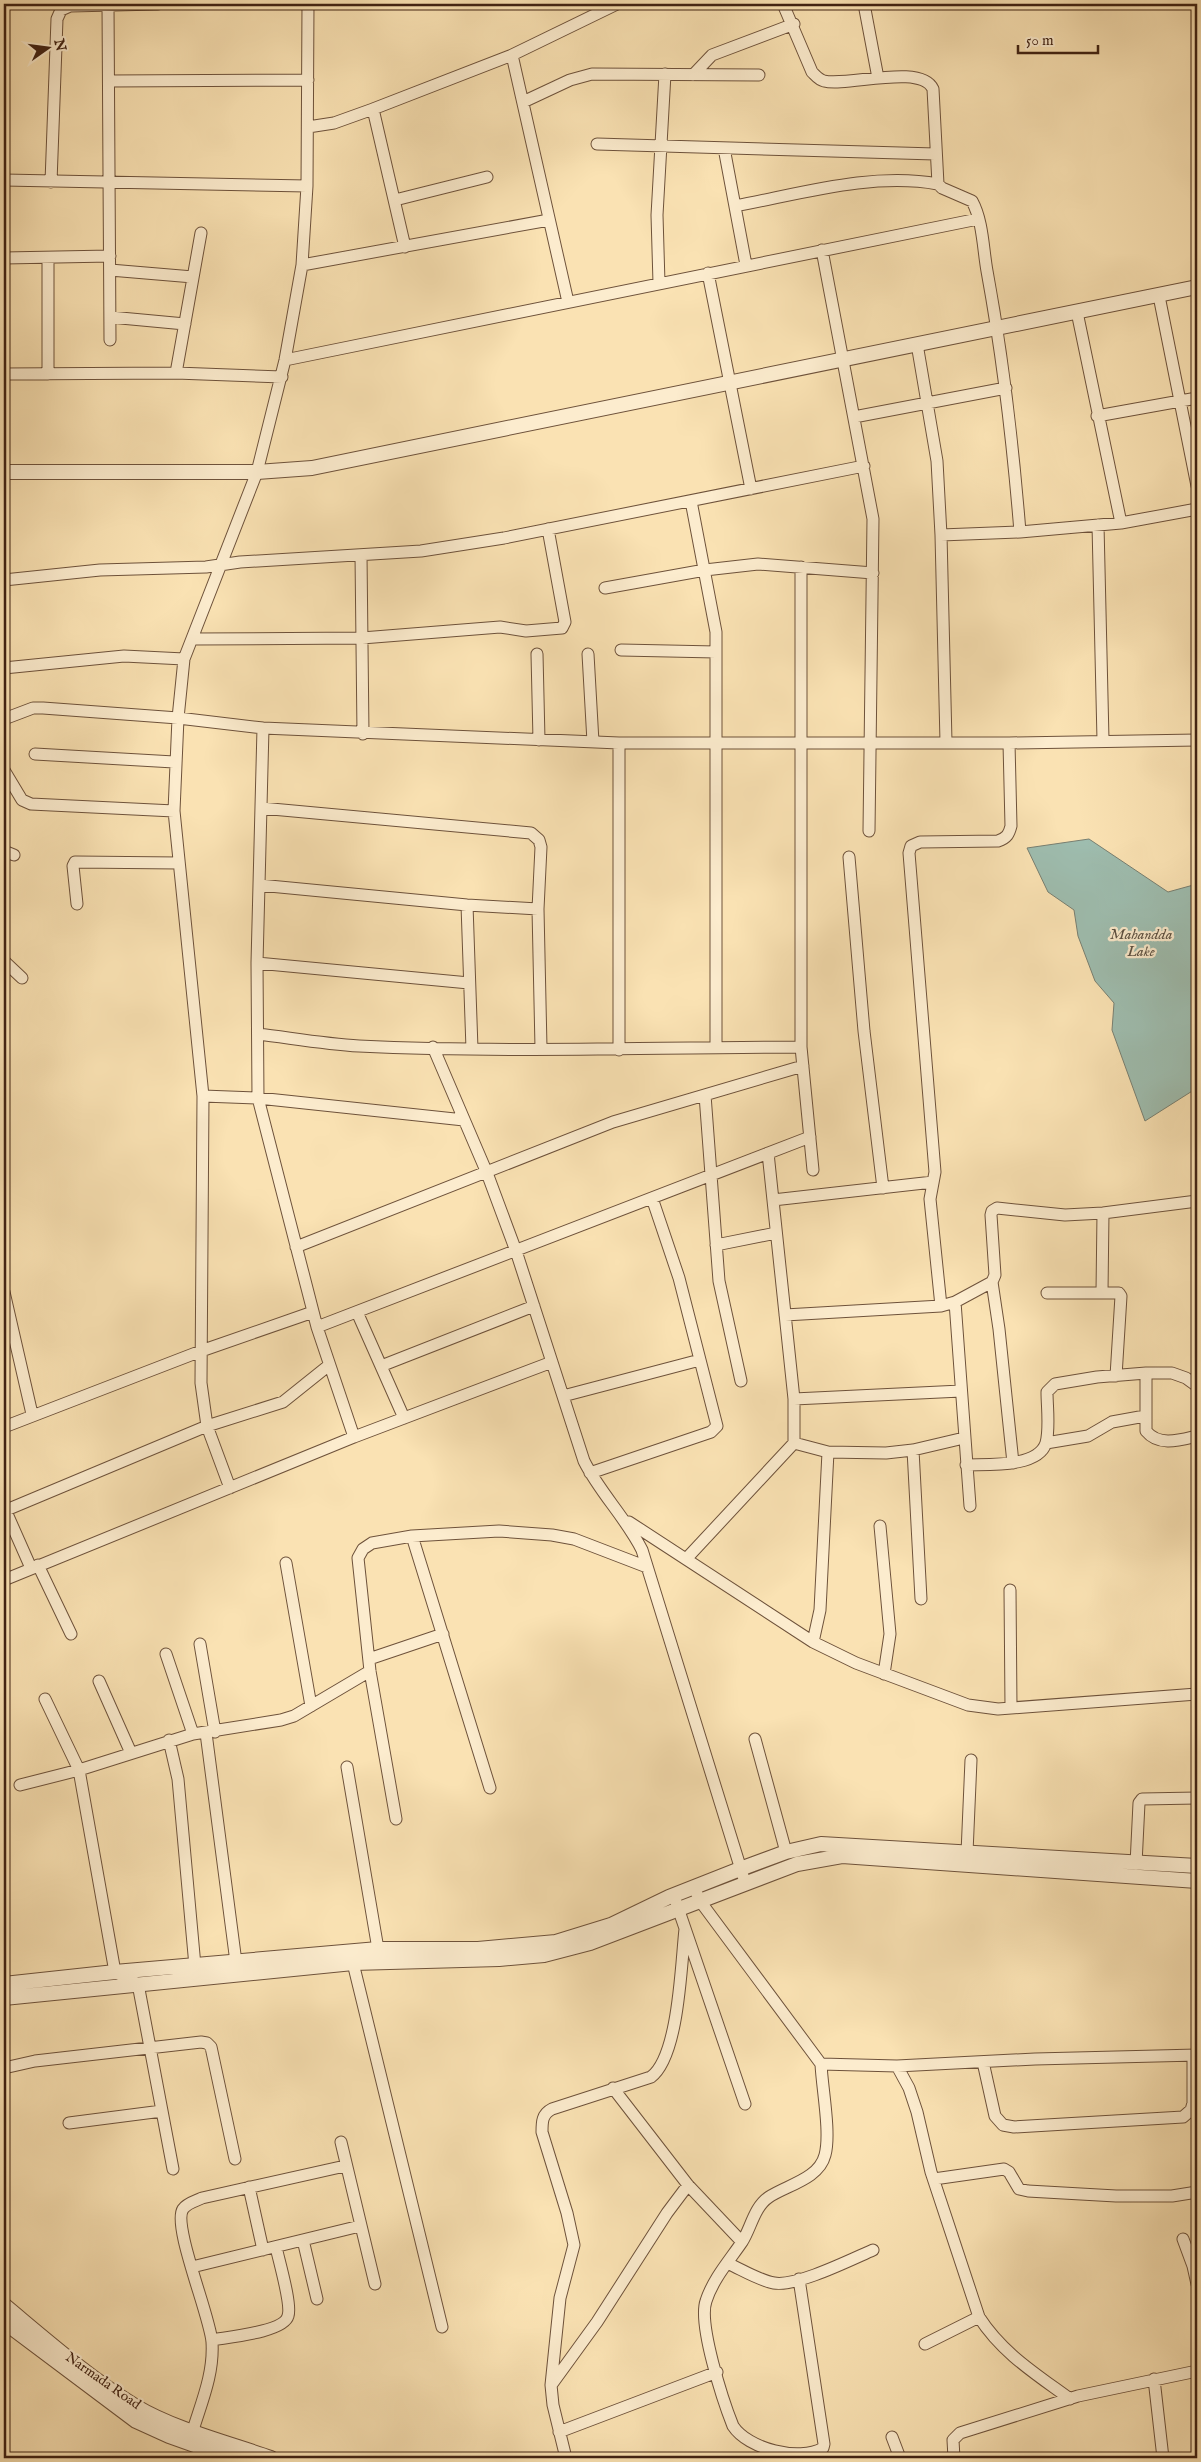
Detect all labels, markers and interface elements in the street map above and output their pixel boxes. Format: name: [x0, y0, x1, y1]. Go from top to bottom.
north arrow: [22, 22, 72, 72]
scale bar: [1018, 22, 1098, 54]
text: 50 m: [1026, 31, 1054, 50]
text: N: [49, 36, 70, 53]
water label: Mahandda Lake: [1110, 925, 1173, 961]
street label: Narmada Road: [62, 2348, 145, 2414]

